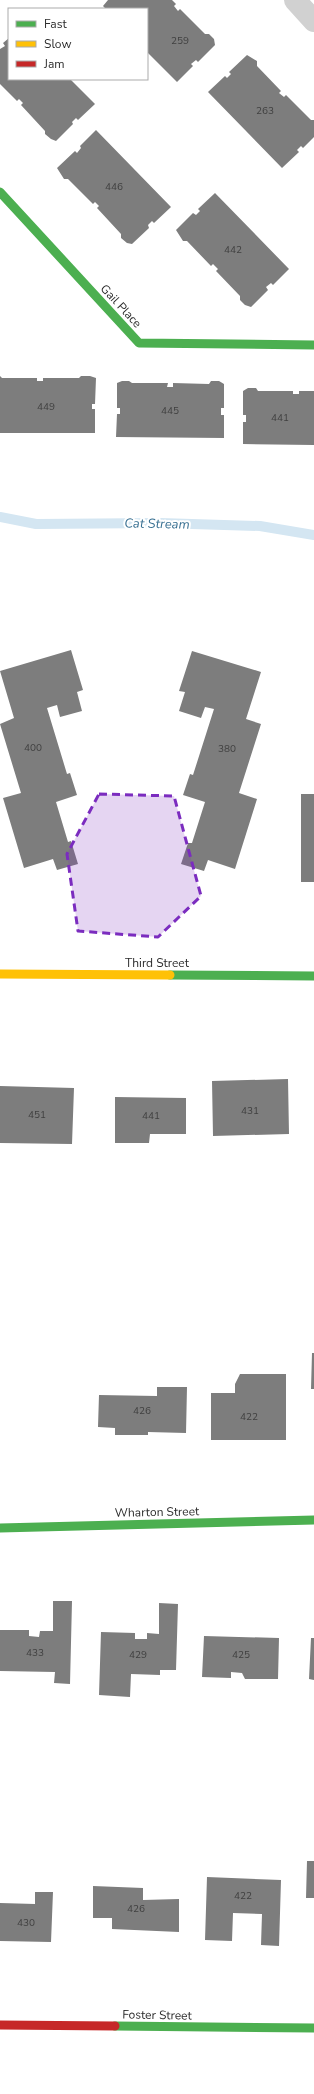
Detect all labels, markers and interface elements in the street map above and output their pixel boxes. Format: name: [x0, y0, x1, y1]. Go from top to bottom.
legend: [8, 8, 148, 80]
text: Fast: [44, 16, 67, 32]
house number: 259: [171, 34, 189, 48]
text: Slow: [44, 36, 72, 52]
text: Jam: [43, 56, 65, 72]
house number: 263: [256, 104, 274, 118]
house number: 446: [105, 180, 123, 194]
house number: 442: [224, 243, 242, 257]
street label: Gail Place: [97, 281, 145, 331]
house number: 449: [37, 400, 55, 414]
house number: 445: [161, 404, 179, 418]
house number: 441: [271, 411, 289, 425]
water label: Cat Stream: [124, 514, 190, 534]
house number: 400: [24, 741, 42, 755]
house number: 380: [218, 742, 236, 756]
street label: Third Street: [125, 955, 190, 971]
house number: 431: [241, 1104, 259, 1118]
house number: 451: [28, 1108, 46, 1122]
house number: 441: [142, 1109, 160, 1123]
house number: 426: [133, 1404, 151, 1418]
house number: 422: [240, 1410, 258, 1424]
street label: Wharton Street: [115, 1503, 200, 1521]
house number: 433: [26, 1646, 44, 1660]
house number: 429: [129, 1648, 147, 1662]
house number: 425: [232, 1648, 250, 1662]
house number: 422: [234, 1889, 252, 1903]
house number: 426: [127, 1902, 145, 1916]
house number: 430: [17, 1916, 35, 1930]
street label: Foster Street: [122, 2006, 193, 2024]

